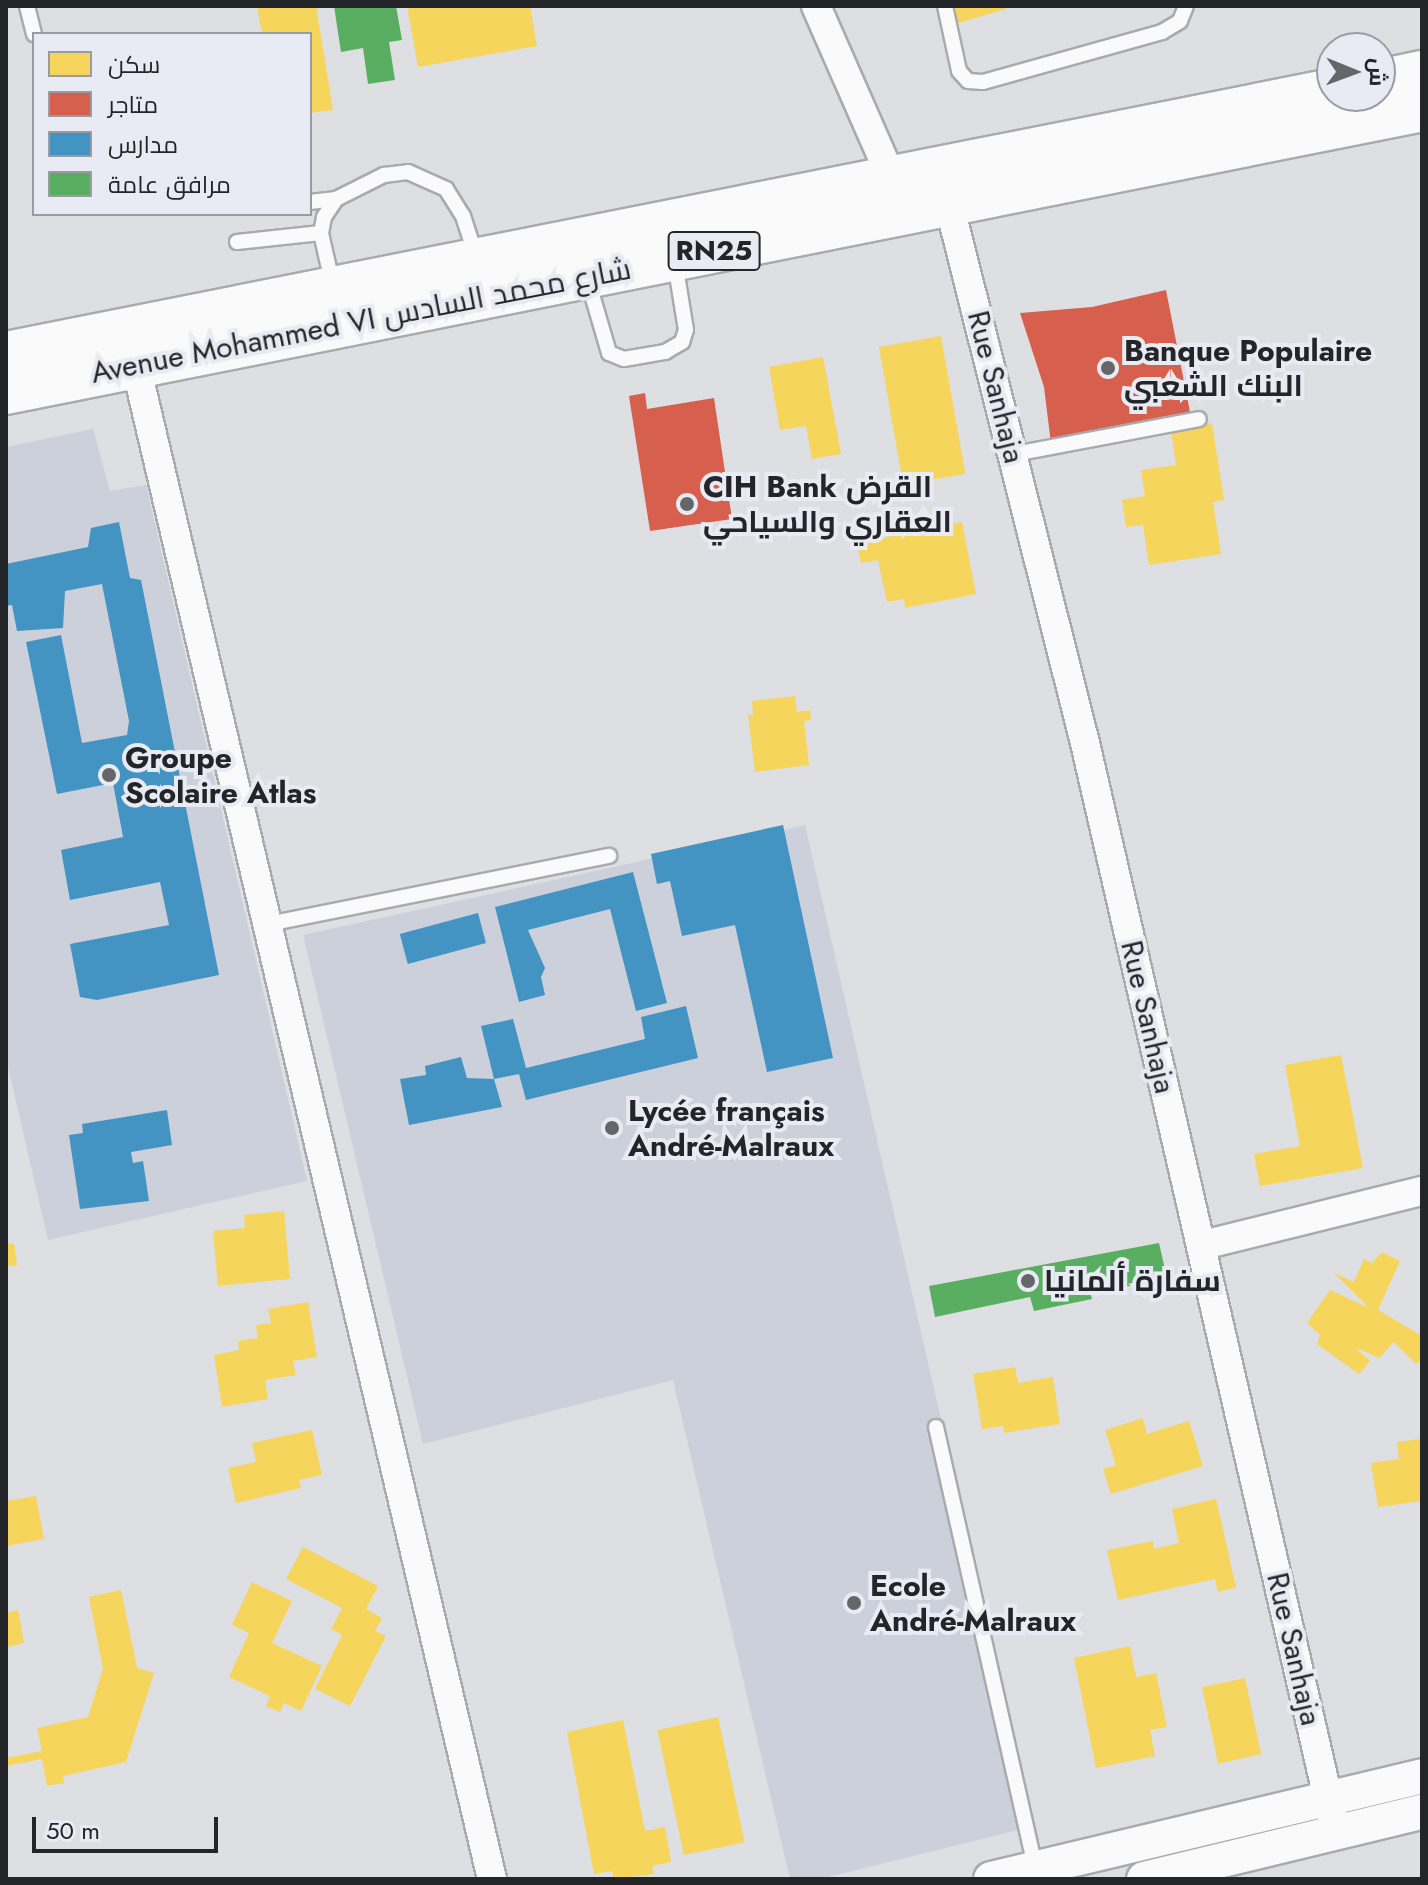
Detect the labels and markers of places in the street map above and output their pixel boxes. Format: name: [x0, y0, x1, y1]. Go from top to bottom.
place label: Banque Populaire البنك الشعبي: [1124, 333, 1372, 404]
marker: Banque Populaire البنك الشعبي: [1099, 359, 1117, 377]
place label: CIH Bank القرض العقاري والسياحي: [703, 469, 952, 540]
marker: CIH Bank القرض العقاري والسياحي: [678, 495, 696, 513]
place label: Groupe Scolaire Atlas: [125, 740, 316, 810]
marker: Groupe Scolaire Atlas: [100, 766, 118, 784]
place label: Lycée français André-Malraux: [628, 1093, 834, 1164]
marker: Lycée français André-Malraux: [603, 1119, 621, 1137]
place label: سفارة ألمانيا: [1044, 1263, 1221, 1299]
marker: سفارة ألمانيا: [1019, 1272, 1037, 1290]
place label: Ecole André-Malraux: [870, 1568, 1076, 1638]
marker: Ecole André-Malraux: [845, 1594, 863, 1612]

